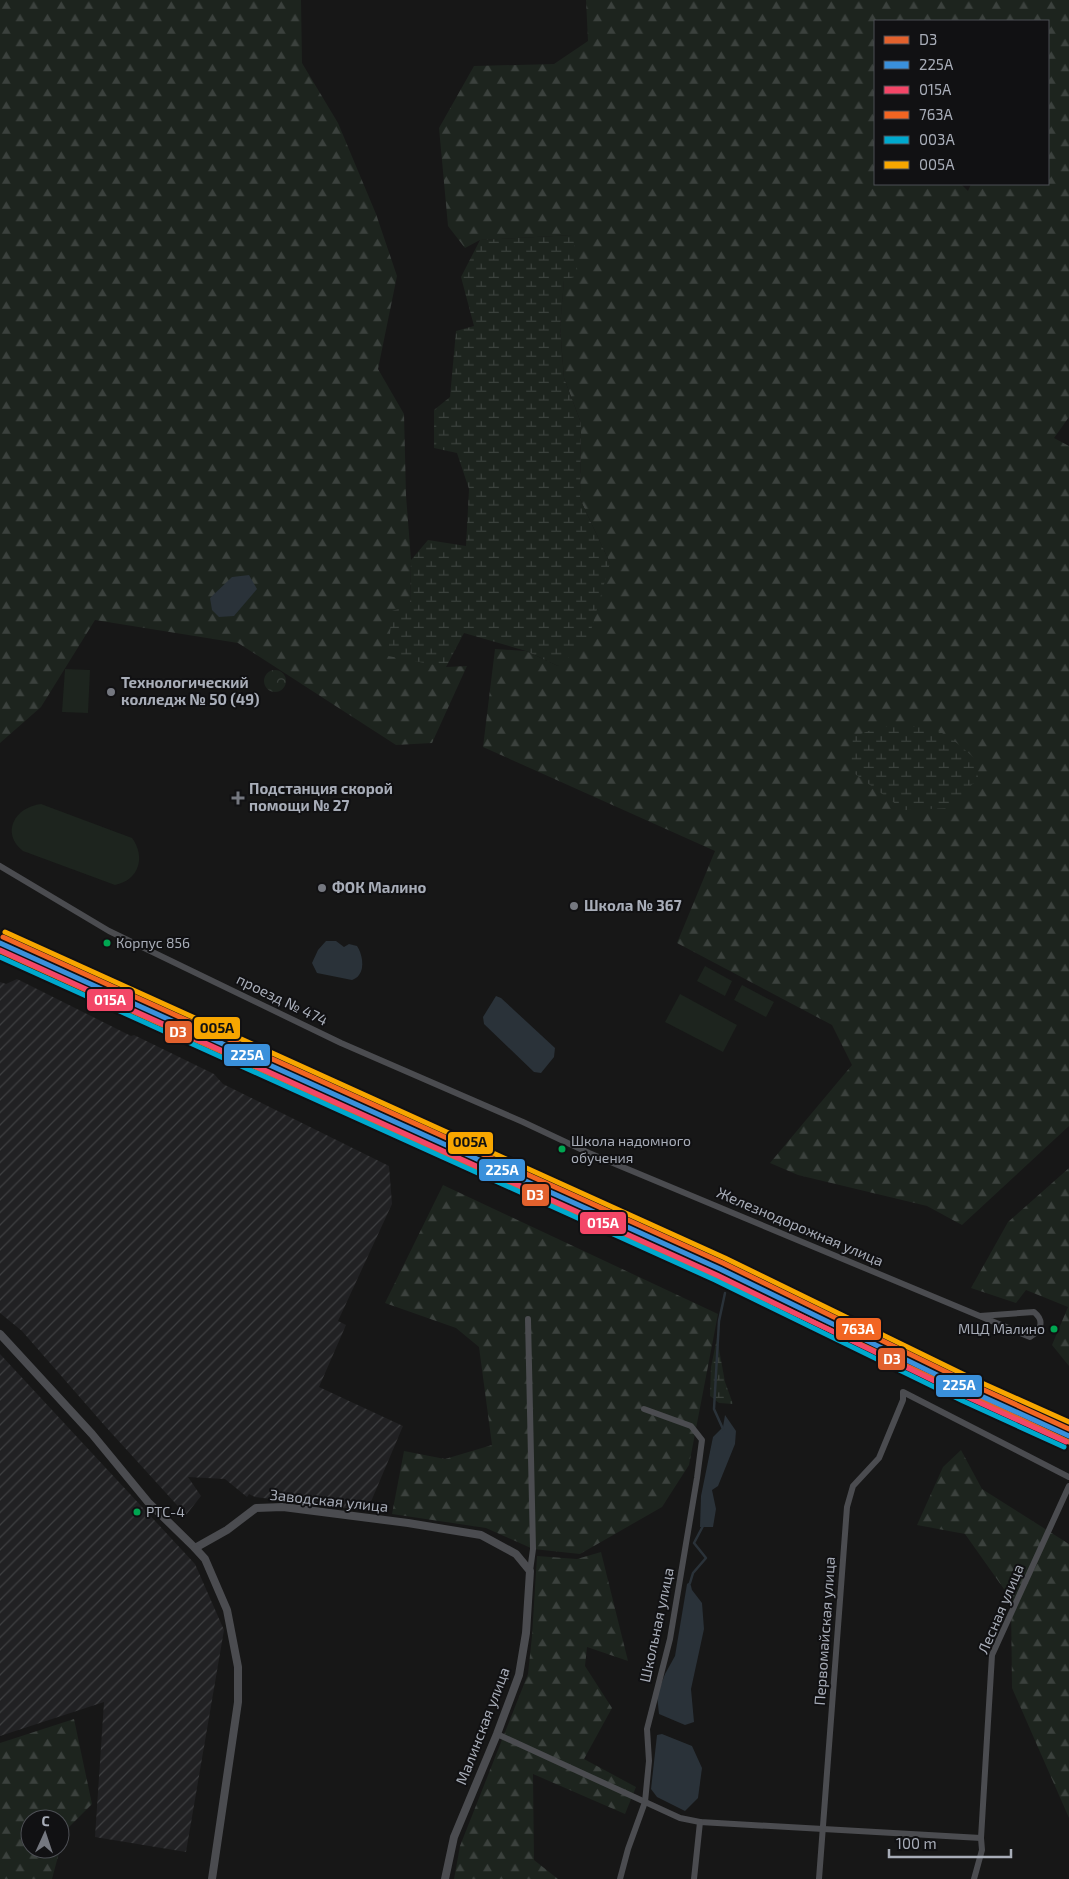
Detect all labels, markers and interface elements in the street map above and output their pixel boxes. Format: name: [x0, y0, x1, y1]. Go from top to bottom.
legend: [874, 20, 1049, 185]
text: D3: [919, 30, 937, 48]
text: 225А: [919, 55, 954, 73]
text: 015А: [919, 80, 952, 98]
text: 763А: [919, 105, 954, 123]
text: 003А: [919, 130, 955, 148]
text: 005А: [919, 155, 955, 173]
place label: Технологический колледж № 50 (49): [121, 673, 260, 708]
marker: Технологический колледж № 50 (49): [105, 686, 117, 698]
place label: Подстанция скорой помощи № 27: [249, 779, 393, 814]
marker: Подстанция скорой помощи № 27: [231, 791, 245, 805]
place label: ФОК Малино: [332, 878, 426, 896]
marker: ФОК Малино: [316, 882, 328, 894]
place label: Школа № 367: [584, 896, 682, 914]
marker: Школа № 367: [568, 900, 580, 912]
place label: Корпус 856: [116, 934, 190, 951]
marker: Корпус 856: [102, 938, 112, 948]
street label: проезд № 474: [234, 969, 331, 1029]
line badge: 015А: [86, 988, 134, 1012]
text: 015А: [94, 991, 127, 1008]
line badge: 005А: [193, 1016, 241, 1040]
text: 005А: [200, 1019, 235, 1036]
line badge: D3: [164, 1020, 193, 1044]
text: D3: [169, 1023, 187, 1040]
line badge: 225А: [223, 1043, 271, 1067]
text: 225А: [230, 1046, 264, 1063]
line badge: 005А: [447, 1131, 494, 1155]
place label: Школа надомного обучения: [571, 1132, 691, 1166]
text: 005А: [453, 1133, 488, 1150]
marker: Школа надомного обучения: [557, 1144, 567, 1154]
line badge: 225А: [478, 1158, 526, 1182]
text: 225А: [485, 1161, 519, 1178]
line badge: D3: [521, 1183, 550, 1207]
street label: Железнодорожная улица: [714, 1183, 887, 1270]
text: D3: [526, 1186, 544, 1203]
line badge: 015А: [579, 1211, 627, 1235]
text: 015А: [587, 1214, 620, 1231]
line badge: 763А: [835, 1317, 882, 1341]
text: 763А: [842, 1320, 875, 1337]
place label: МЦД Малино: [958, 1320, 1045, 1337]
marker: МЦД Малино: [1049, 1324, 1059, 1334]
line badge: D3: [877, 1347, 906, 1371]
text: D3: [883, 1350, 901, 1367]
line badge: 225А: [935, 1374, 983, 1398]
text: 225А: [942, 1376, 976, 1393]
street label: Заводская улица: [269, 1485, 389, 1516]
place label: РТС-4: [146, 1503, 185, 1520]
marker: РТС-4: [132, 1507, 142, 1517]
street label: Первомайская улица: [810, 1556, 839, 1706]
street label: Лесная улица: [973, 1561, 1028, 1657]
street label: Школьная улица: [635, 1566, 678, 1684]
street label: Малинская улица: [451, 1664, 514, 1787]
north arrow: [20, 1809, 70, 1859]
text: С: [41, 1812, 50, 1829]
scale bar: [889, 1826, 1012, 1858]
text: 100 m: [896, 1834, 937, 1852]

